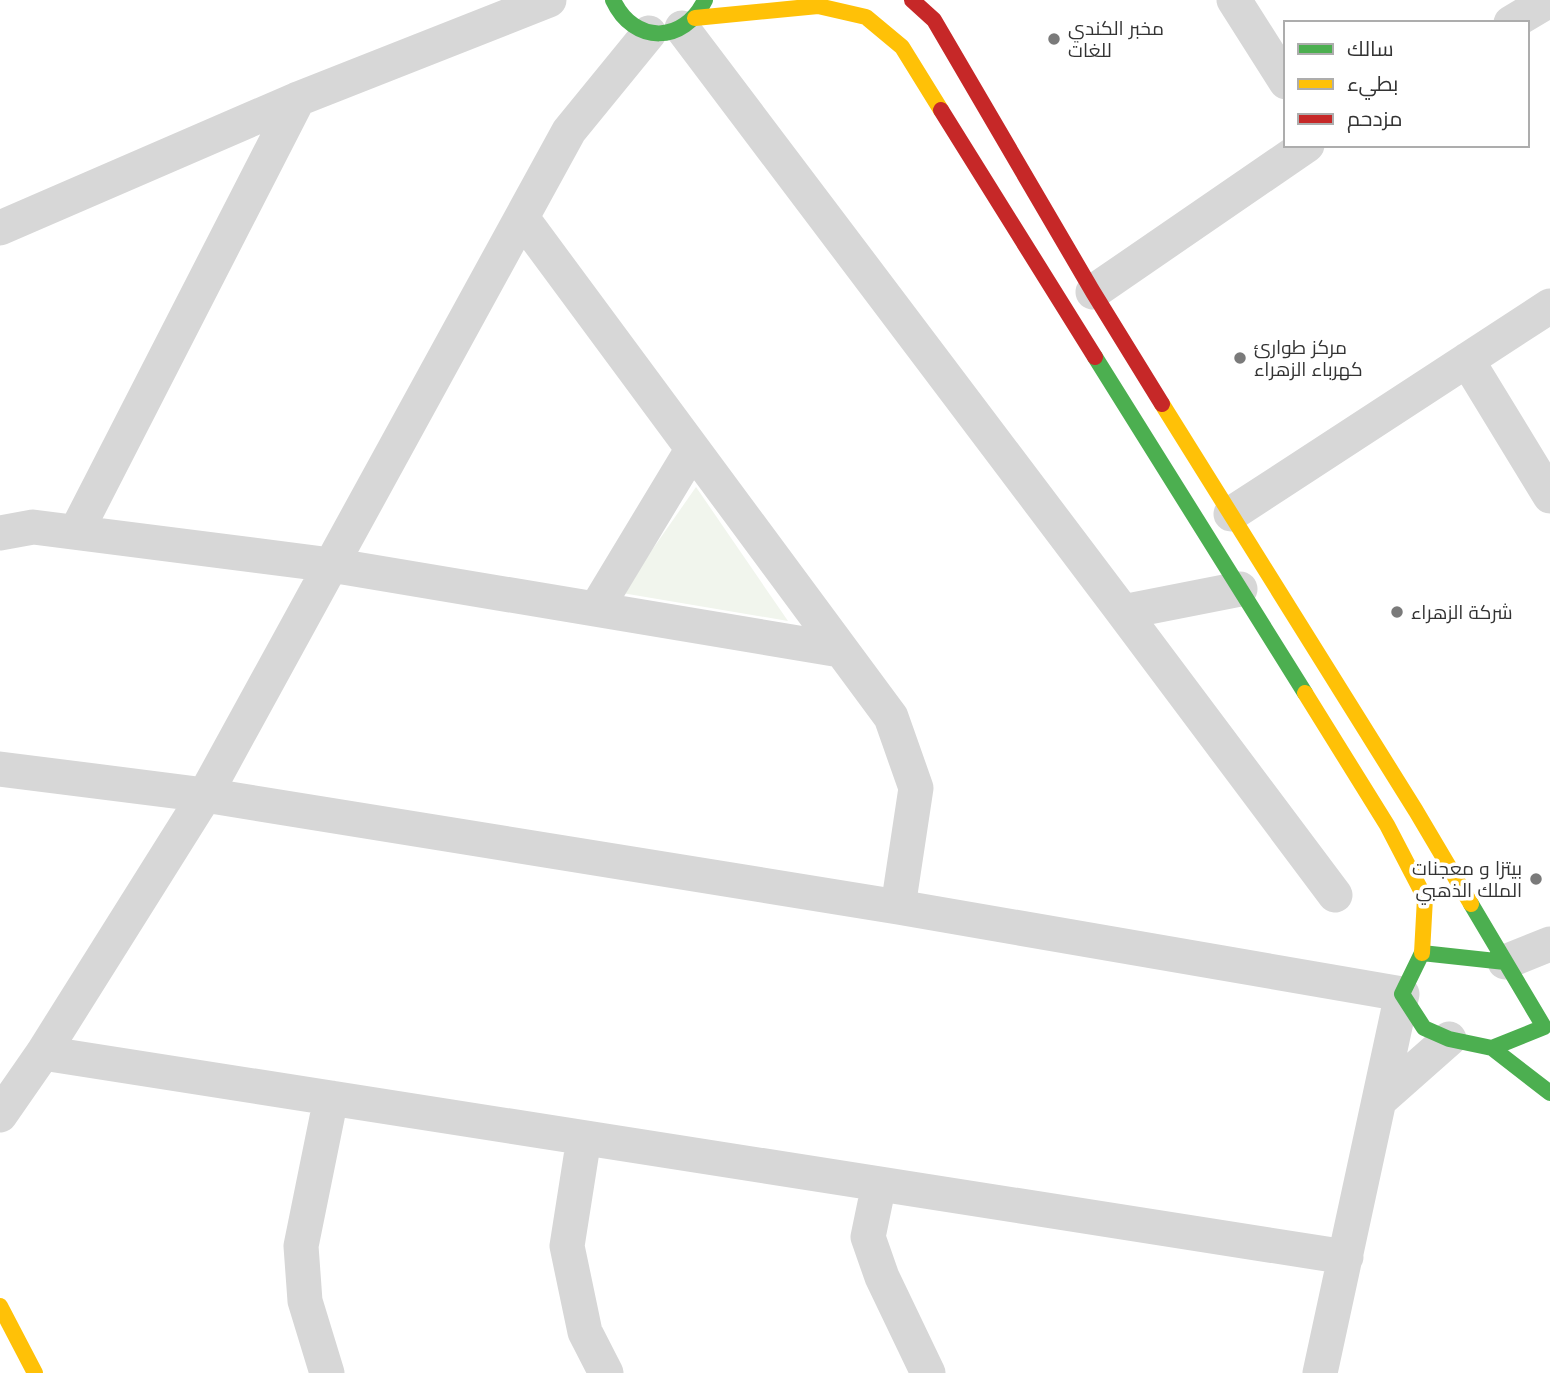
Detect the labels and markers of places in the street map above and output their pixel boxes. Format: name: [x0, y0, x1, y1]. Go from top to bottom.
place label: مخبر الكندي للغات: [1068, 18, 1164, 61]
marker: مخبر الكندي للغات: [1046, 31, 1062, 47]
place label: مركز طوارئ كهرباء الزهراء: [1254, 337, 1363, 381]
marker: مركز طوارئ كهرباء الزهراء: [1232, 350, 1248, 366]
place label: شركة الزهراء: [1411, 602, 1513, 624]
marker: شركة الزهراء: [1389, 604, 1405, 620]
place label: بيتزا و معجنات الملك الذهبي: [1412, 858, 1522, 905]
marker: بيتزا و معجنات الملك الذهبي: [1528, 871, 1544, 887]

